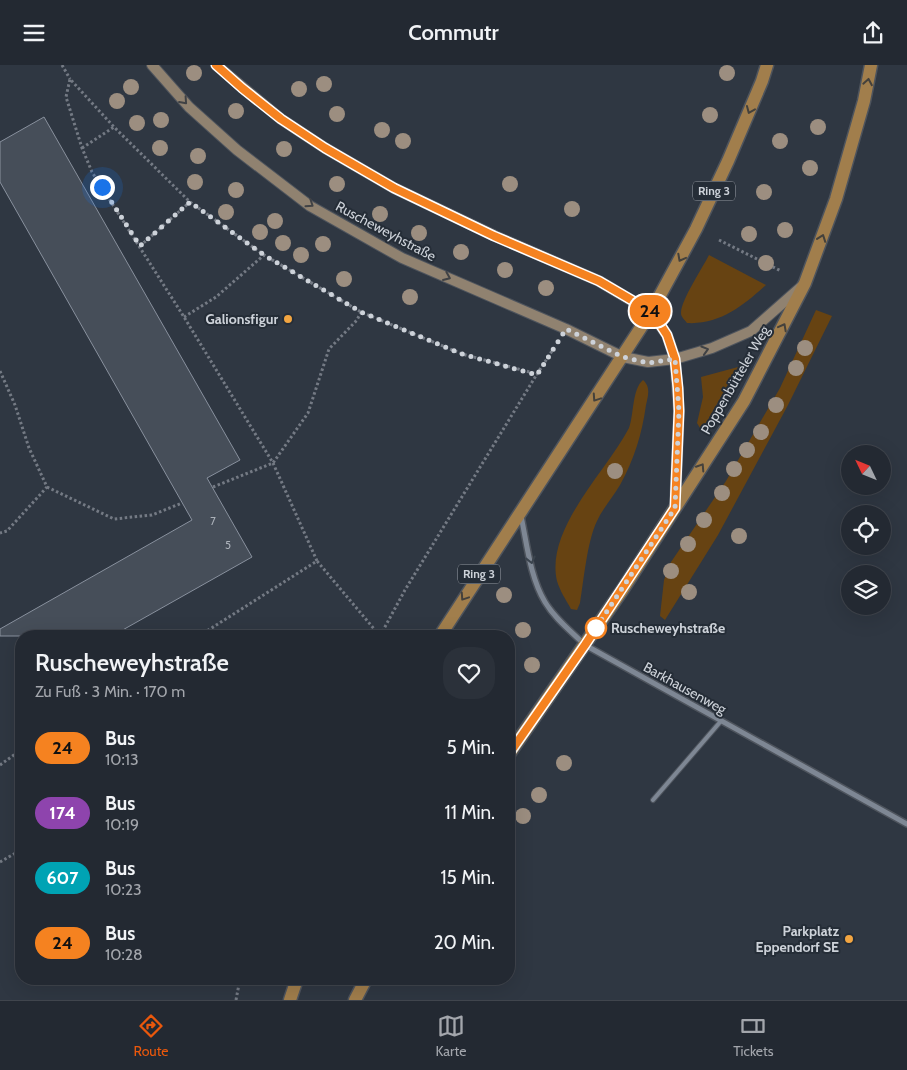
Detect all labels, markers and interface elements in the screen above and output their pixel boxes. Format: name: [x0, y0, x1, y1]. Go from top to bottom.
icon: menu: [20, 19, 48, 47]
text: Commutr: [408, 19, 499, 46]
icon: share: [859, 19, 887, 47]
one-way arrow: [862, 78, 872, 86]
one-way arrow: [178, 96, 187, 105]
one-way arrow: [745, 105, 756, 114]
your location: [90, 175, 115, 200]
road number: Ring 3: [693, 181, 735, 201]
street label: Ruscheweyhstraße: [333, 197, 439, 265]
one-way arrow: [304, 198, 313, 208]
one-way arrow: [816, 234, 826, 242]
one-way arrow: [677, 252, 687, 261]
one-way arrow: [442, 270, 451, 281]
line badge: 24: [628, 295, 672, 327]
text: 24: [640, 300, 660, 322]
place label: Galionsfigur: [205, 310, 278, 328]
marker: Galionsfigur: [282, 313, 294, 325]
street label: Poppenbütteler Weg: [697, 322, 774, 438]
one-way arrow: [777, 323, 787, 332]
one-way arrow: [700, 346, 708, 356]
one-way arrow: [593, 392, 602, 402]
north arrow: [841, 445, 891, 495]
map controls: [841, 445, 891, 615]
one-way arrow: [695, 464, 704, 473]
button: locate: [841, 505, 891, 555]
house number: 7: [210, 514, 216, 528]
house number: 5: [225, 538, 231, 552]
one-way arrow: [525, 556, 536, 565]
road number: Ring 3: [458, 564, 500, 583]
button: layers: [841, 565, 891, 615]
one-way arrow: [461, 591, 470, 601]
marker: Ruscheweyhstraße: [585, 617, 607, 639]
place label: Ruscheweyhstraße: [611, 619, 725, 637]
button: heart: [443, 647, 495, 699]
text: Ruscheweyhstraße: [35, 648, 229, 677]
street label: Barkhausenweg: [640, 658, 731, 719]
text: Zu Fuß · 3 Min. · 170 m: [35, 682, 185, 701]
text: Bus: [105, 727, 135, 750]
text: 5 Min.: [447, 736, 495, 759]
text: 24: [52, 737, 73, 759]
text: 10:13: [105, 750, 139, 769]
text: Bus: [105, 792, 135, 815]
text: 11 Min.: [444, 801, 495, 824]
text: 174: [49, 802, 76, 824]
text: 10:19: [105, 815, 139, 834]
text: Bus: [105, 857, 135, 880]
text: 15 Min.: [440, 866, 495, 889]
text: 607: [46, 867, 79, 889]
text: 10:23: [105, 880, 142, 899]
text: Bus: [105, 922, 135, 945]
place label: Parkplatz Eppendorf SE: [756, 922, 839, 956]
text: 20 Min.: [434, 931, 495, 954]
text: 24: [52, 932, 73, 954]
marker: Parkplatz Eppendorf SE: [843, 933, 855, 945]
text: 10:28: [105, 945, 143, 964]
tab: Route: [133, 1012, 169, 1060]
tab: Karte: [435, 1012, 466, 1060]
tab: Tickets: [733, 1012, 774, 1060]

